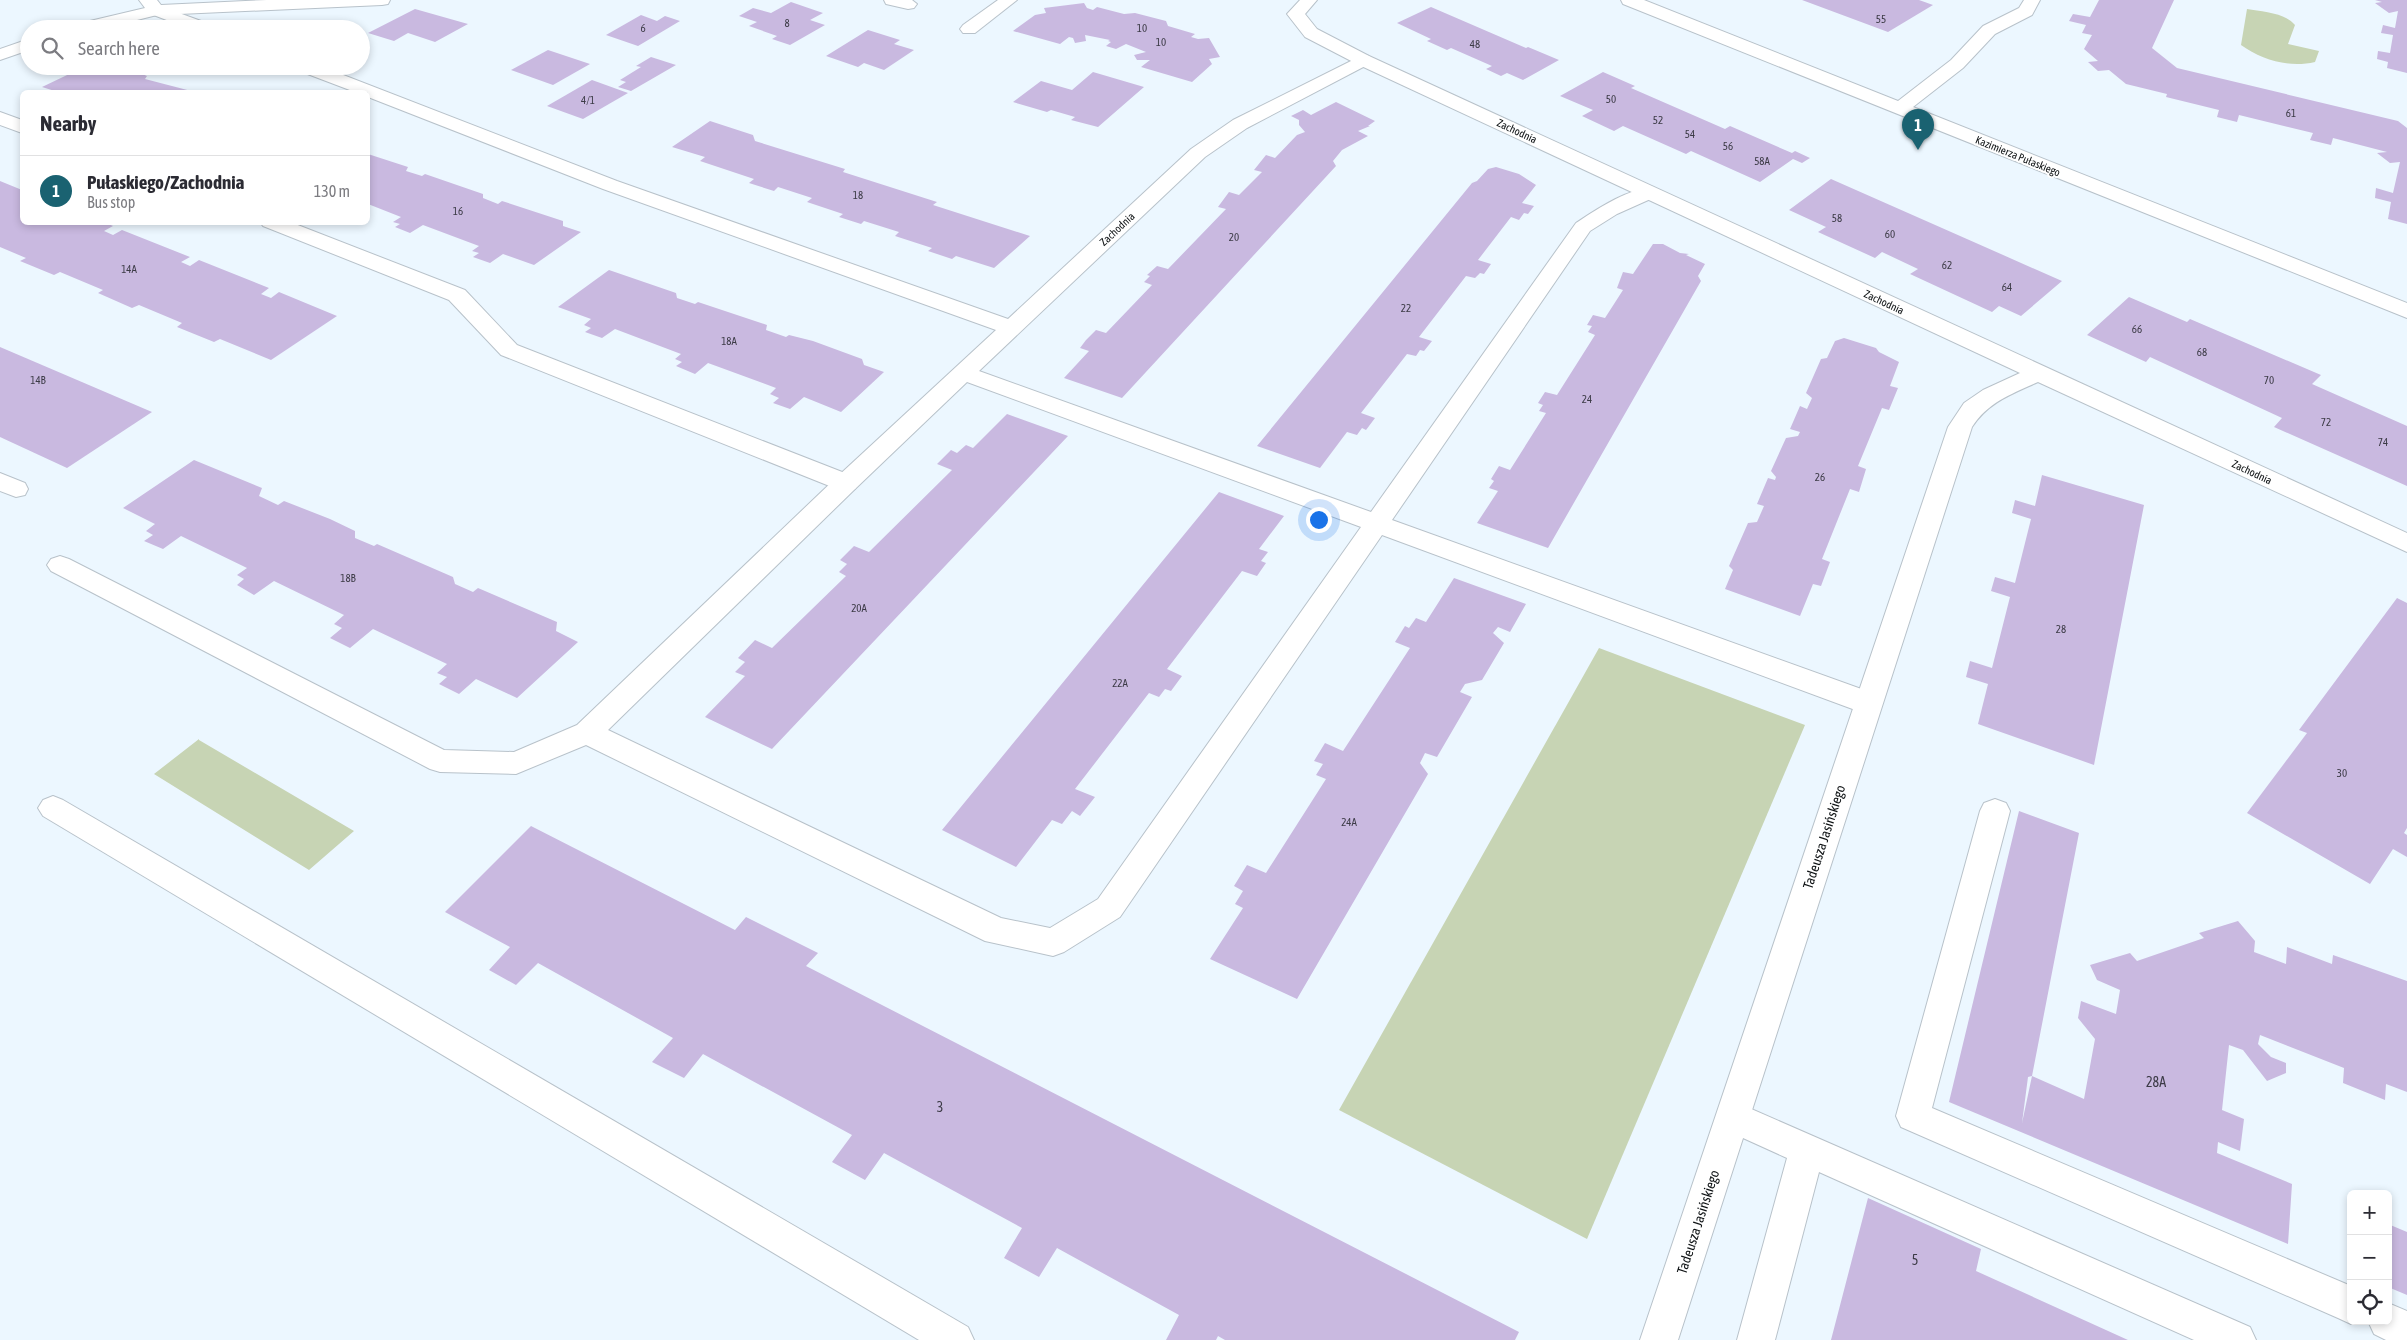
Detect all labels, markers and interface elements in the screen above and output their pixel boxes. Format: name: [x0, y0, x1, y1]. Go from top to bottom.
house number: 55: [1876, 13, 1886, 25]
house number: 8: [784, 17, 790, 29]
search box: [20, 20, 370, 75]
house number: 6: [640, 22, 646, 34]
house number: 10: [1137, 22, 1147, 34]
icon: search: [38, 34, 66, 62]
house number: 10: [1156, 36, 1166, 48]
text: Search here: [78, 37, 160, 59]
house number: 48: [1470, 38, 1480, 50]
house number: 50: [1606, 93, 1616, 105]
house number: 4/1: [581, 94, 595, 106]
house number: 61: [2286, 107, 2296, 119]
pin: 1: [1902, 109, 1934, 150]
text: Nearby: [40, 111, 96, 135]
house number: 52: [1653, 114, 1663, 126]
street label: Zachodnia: [1495, 117, 1539, 145]
house number: 54: [1685, 128, 1695, 140]
street label: Kazimierza Pułaskiego: [1974, 134, 2062, 178]
house number: 56: [1723, 140, 1733, 152]
house number: 58A: [1754, 155, 1770, 167]
text: Pułaskiego/Zachodnia: [87, 171, 244, 193]
text: 1: [52, 182, 60, 200]
text: 130 m: [314, 182, 350, 200]
house number: 18: [853, 189, 863, 201]
text: Bus stop: [87, 193, 135, 211]
house number: 16: [453, 205, 463, 217]
street label: Zachodnia: [1097, 210, 1137, 248]
house number: 58: [1832, 212, 1842, 224]
house number: 60: [1885, 228, 1895, 240]
house number: 20: [1229, 231, 1239, 243]
house number: 62: [1942, 259, 1952, 271]
house number: 14A: [121, 263, 137, 275]
house number: 64: [2002, 281, 2012, 293]
street label: Zachodnia: [1862, 288, 1906, 316]
house number: 22: [1401, 302, 1411, 314]
house number: 66: [2132, 323, 2142, 335]
house number: 18A: [721, 335, 737, 347]
house number: 68: [2197, 346, 2207, 358]
house number: 14B: [30, 374, 47, 386]
house number: 70: [2264, 374, 2274, 386]
house number: 24: [1582, 393, 1592, 405]
house number: 72: [2321, 416, 2331, 428]
house number: 74: [2378, 436, 2388, 448]
street label: Zachodnia: [2230, 458, 2274, 486]
house number: 26: [1815, 471, 1825, 483]
your location: [1306, 507, 1332, 533]
house number: 18B: [340, 572, 357, 584]
house number: 20A: [851, 602, 867, 614]
house number: 28: [2056, 623, 2066, 635]
house number: 22A: [1112, 677, 1128, 689]
house number: 30: [2337, 767, 2347, 779]
street label: Tadeusza Jasińskiego: [1800, 783, 1848, 891]
house number: 24A: [1341, 816, 1357, 828]
house number: 28A: [2146, 1074, 2166, 1090]
house number: 3: [937, 1099, 943, 1115]
street label: Tadeusza Jasińskiego: [1674, 1168, 1722, 1276]
map controls: [2347, 1190, 2392, 1325]
button: +: [2347, 1190, 2392, 1235]
button: −: [2347, 1235, 2392, 1280]
house number: 5: [1912, 1252, 1918, 1268]
button: locate: [2347, 1280, 2392, 1325]

